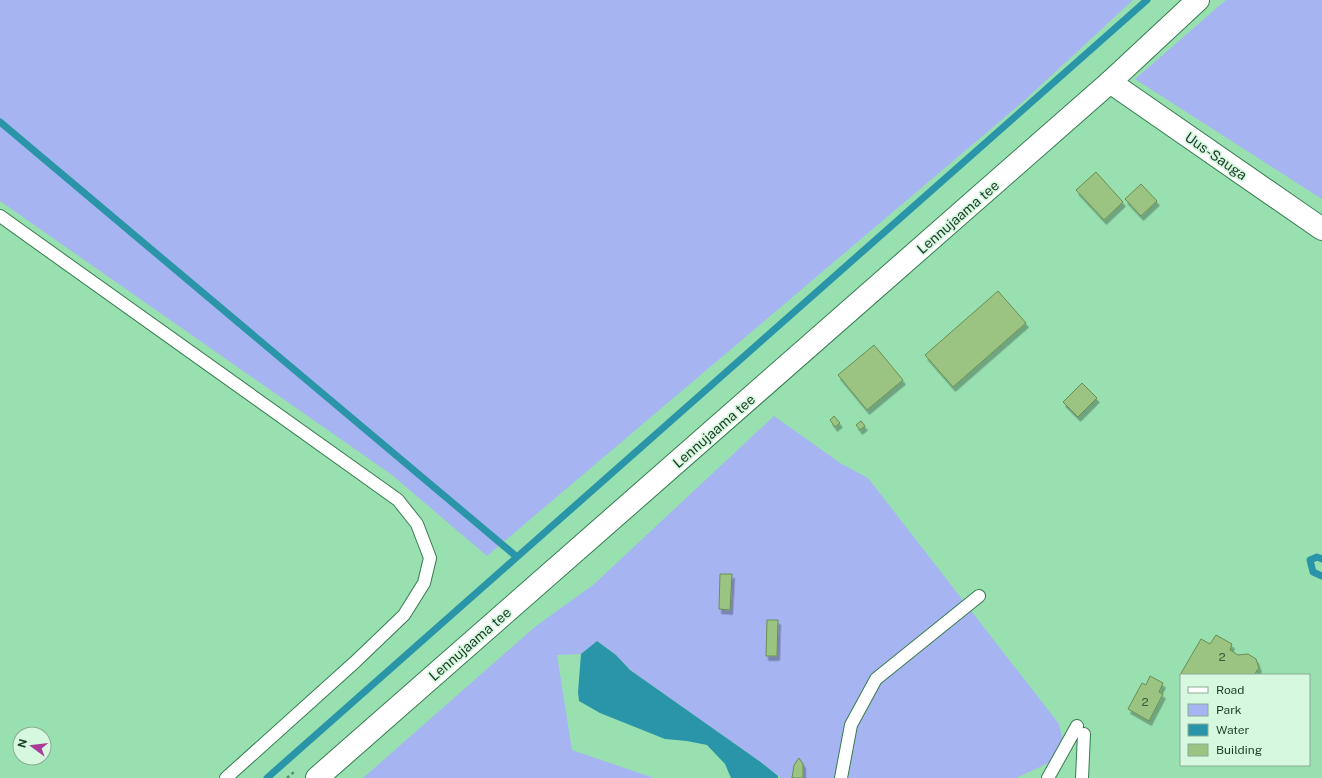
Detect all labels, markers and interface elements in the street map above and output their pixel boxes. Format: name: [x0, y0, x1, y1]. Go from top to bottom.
street label: Uus-Sauga: [1182, 129, 1250, 183]
street label: Lennujaama tee: [914, 177, 1002, 257]
street label: Lennujaama tee: [670, 391, 758, 471]
street label: Lennujaama tee: [426, 604, 514, 684]
house number: 2: [1218, 650, 1226, 664]
legend: [1180, 674, 1310, 766]
text: Road: [1216, 683, 1244, 697]
house number: 2: [1141, 695, 1149, 709]
text: Park: [1216, 703, 1242, 717]
text: Water: [1216, 723, 1250, 737]
north arrow: [12, 726, 52, 766]
text: N: [15, 738, 29, 749]
text: Building: [1216, 743, 1262, 757]

